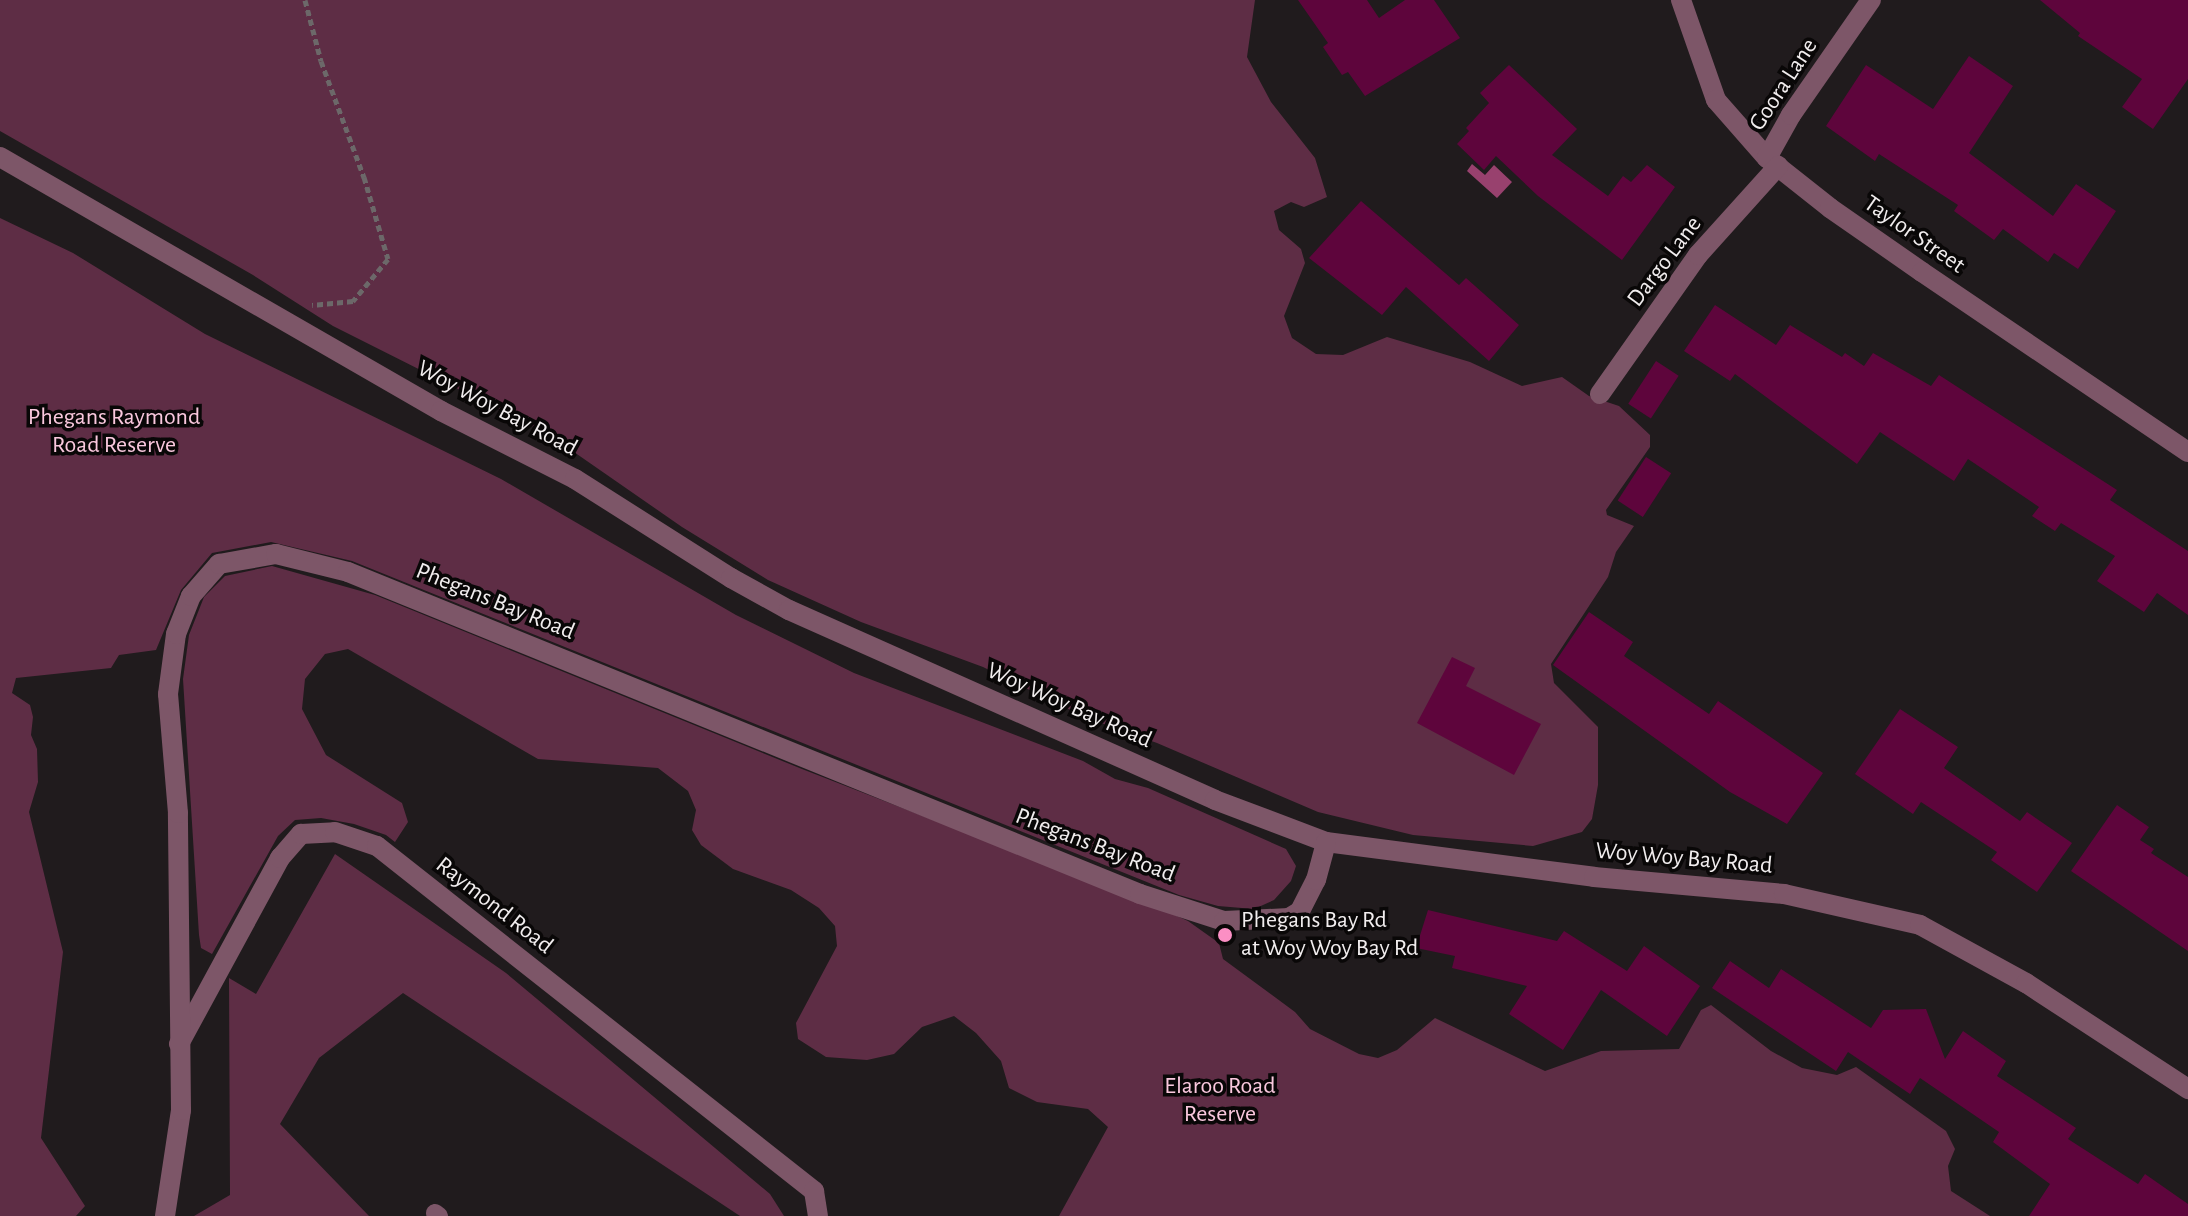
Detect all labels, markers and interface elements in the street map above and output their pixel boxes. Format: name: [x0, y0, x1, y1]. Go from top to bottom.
street label: Goora Lane: [1744, 34, 1824, 136]
street label: Taylor Street: [1858, 190, 1970, 280]
street label: Dargo Lane: [1622, 211, 1708, 313]
street label: Woy Woy Bay Road: [412, 355, 582, 463]
park label: Phegans Raymond Road Reserve: [28, 404, 200, 460]
street label: Phegans Bay Road: [411, 557, 579, 647]
street label: Woy Woy Bay Road: [982, 657, 1156, 755]
street label: Phegans Bay Road: [1011, 802, 1179, 890]
street label: Woy Woy Bay Road: [1594, 837, 1774, 881]
street label: Raymond Road: [430, 851, 558, 961]
place label: Phegans Bay Rd at Woy Woy Bay Rd: [1241, 907, 1419, 963]
marker: Phegans Bay Rd at Woy Woy Bay Rd: [1216, 926, 1234, 944]
park label: Elaroo Road Reserve: [1164, 1073, 1276, 1129]

